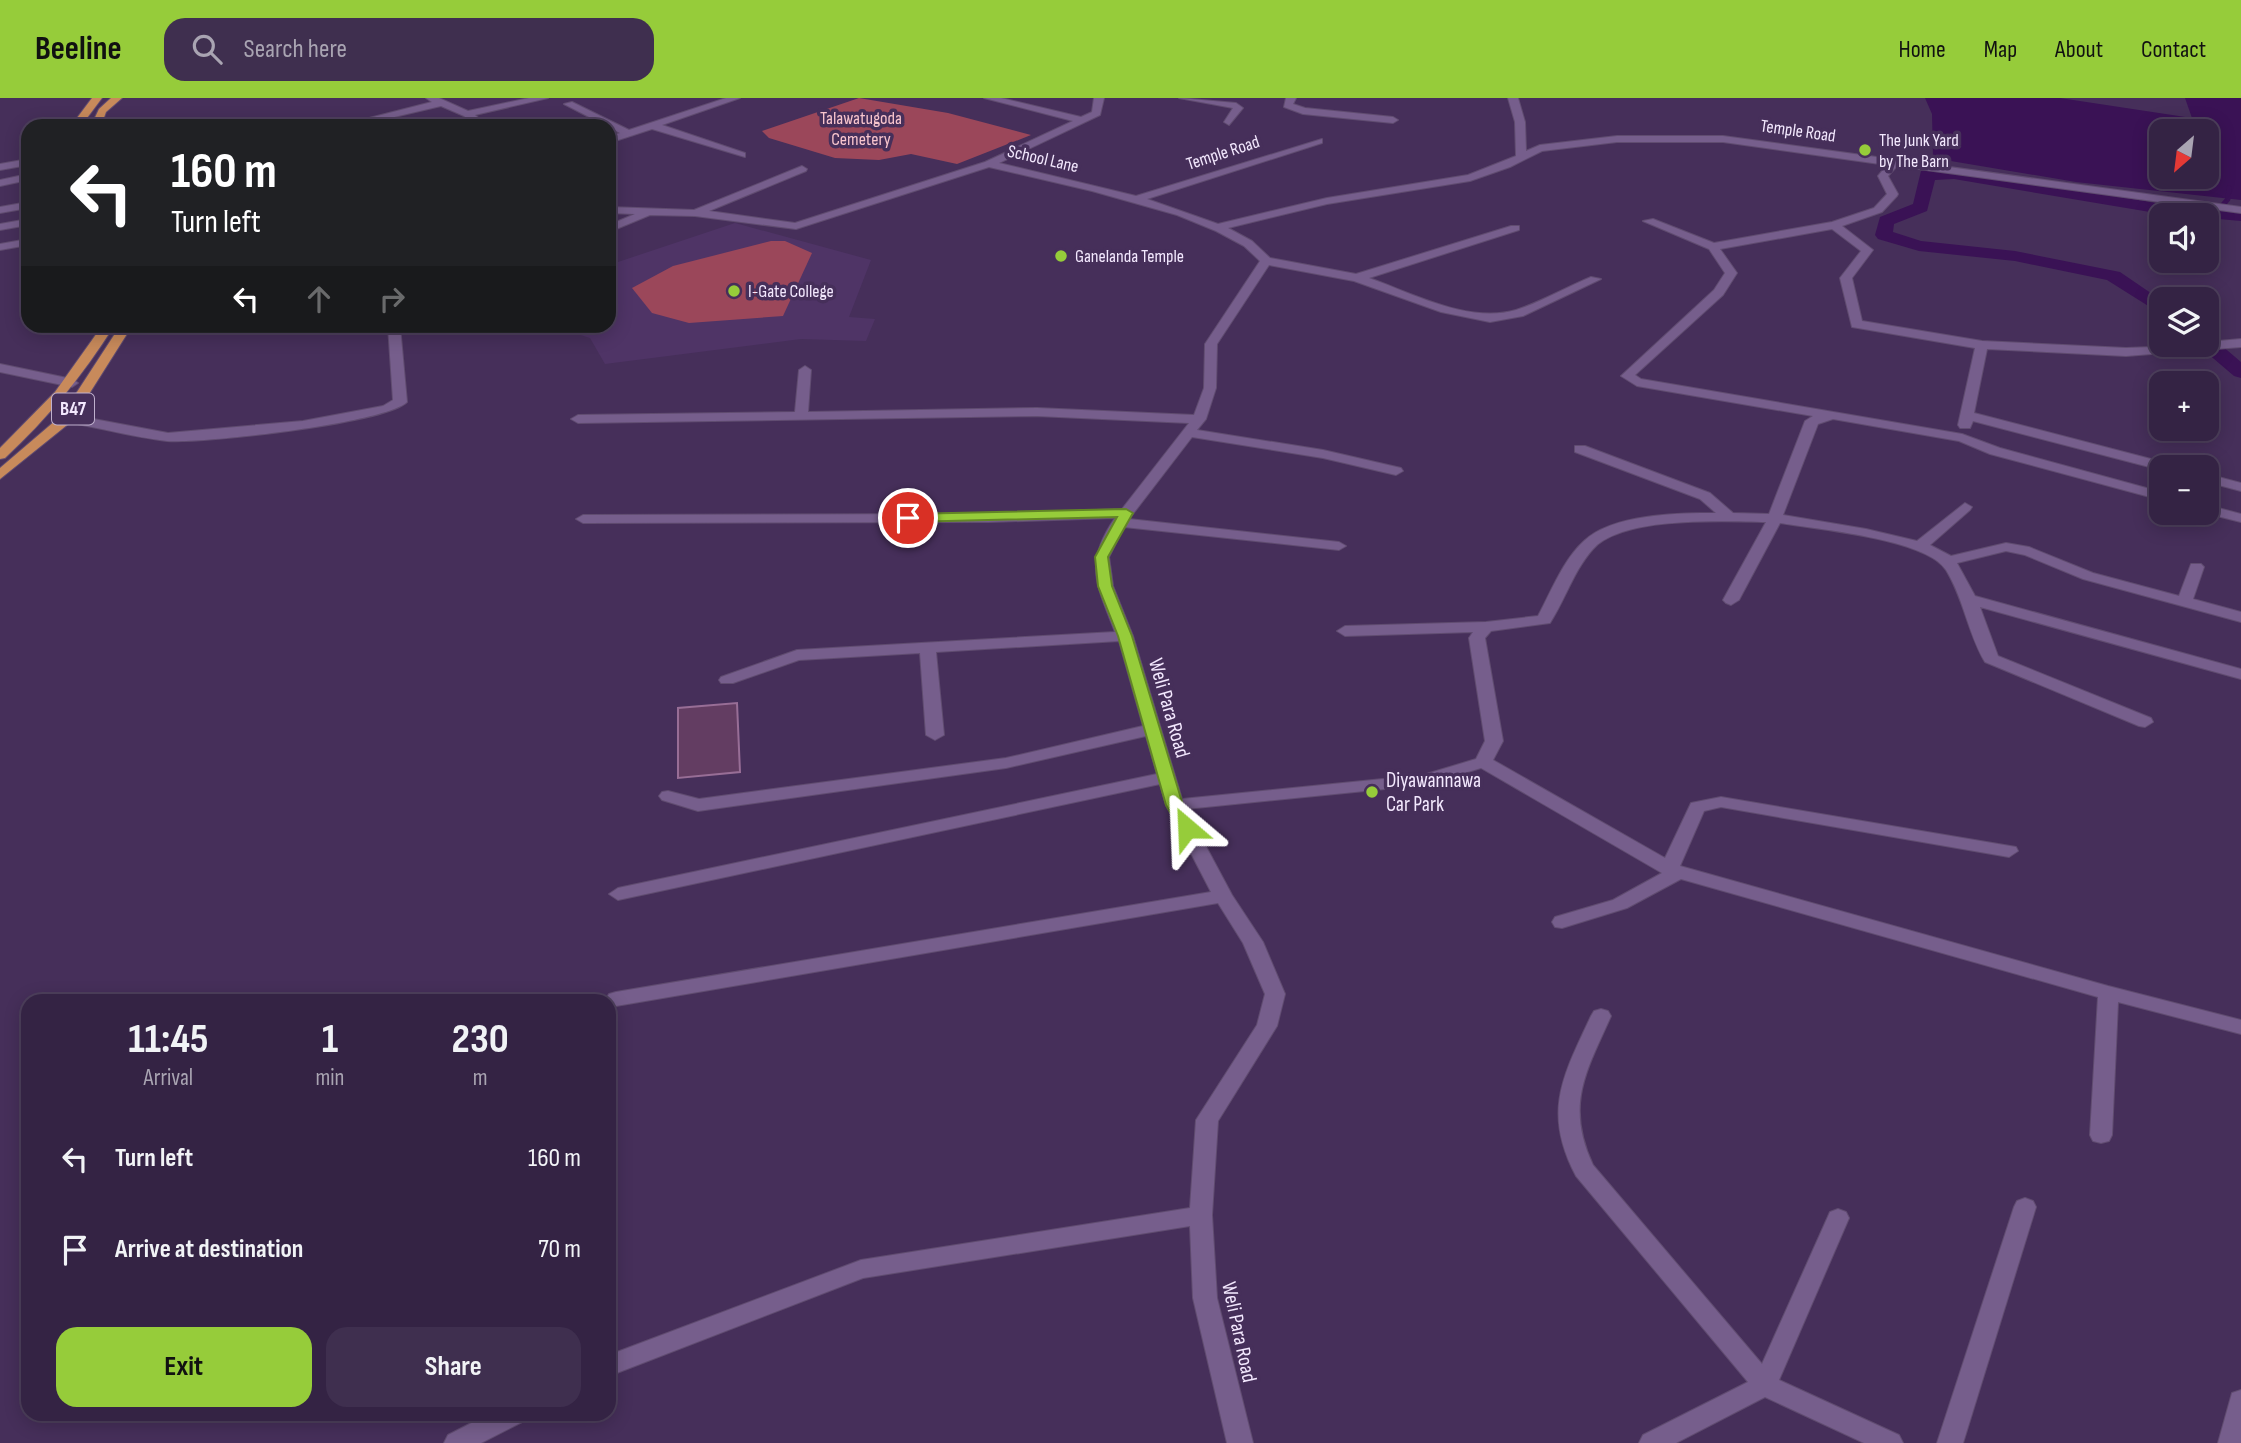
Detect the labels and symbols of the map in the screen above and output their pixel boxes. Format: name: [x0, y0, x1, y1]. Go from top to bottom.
park label: Talawatugoda Cemetery: [820, 108, 902, 150]
street label: Temple Road: [1759, 115, 1837, 147]
north arrow: [2149, 119, 2219, 189]
place label: The Junk Yard by The Barn: [1879, 130, 1959, 172]
street label: Temple Road: [1184, 131, 1262, 175]
street label: School Lane: [1005, 141, 1081, 177]
marker: The Junk Yard by The Barn: [1857, 142, 1873, 158]
place label: Ganelanda Temple: [1075, 246, 1184, 267]
marker: Ganelanda Temple: [1053, 248, 1069, 264]
place label: I-Gate College: [748, 281, 834, 302]
marker: I-Gate College: [726, 283, 742, 299]
road number: B47: [52, 394, 94, 424]
pin: [878, 488, 938, 548]
street label: Weli Para Road: [1143, 655, 1195, 761]
place label: Diyawannawa Car Park: [1386, 768, 1481, 817]
marker: Diyawannawa Car Park: [1364, 784, 1380, 800]
position arrow: [1150, 791, 1224, 865]
street label: Weli Para Road: [1216, 1279, 1262, 1385]

